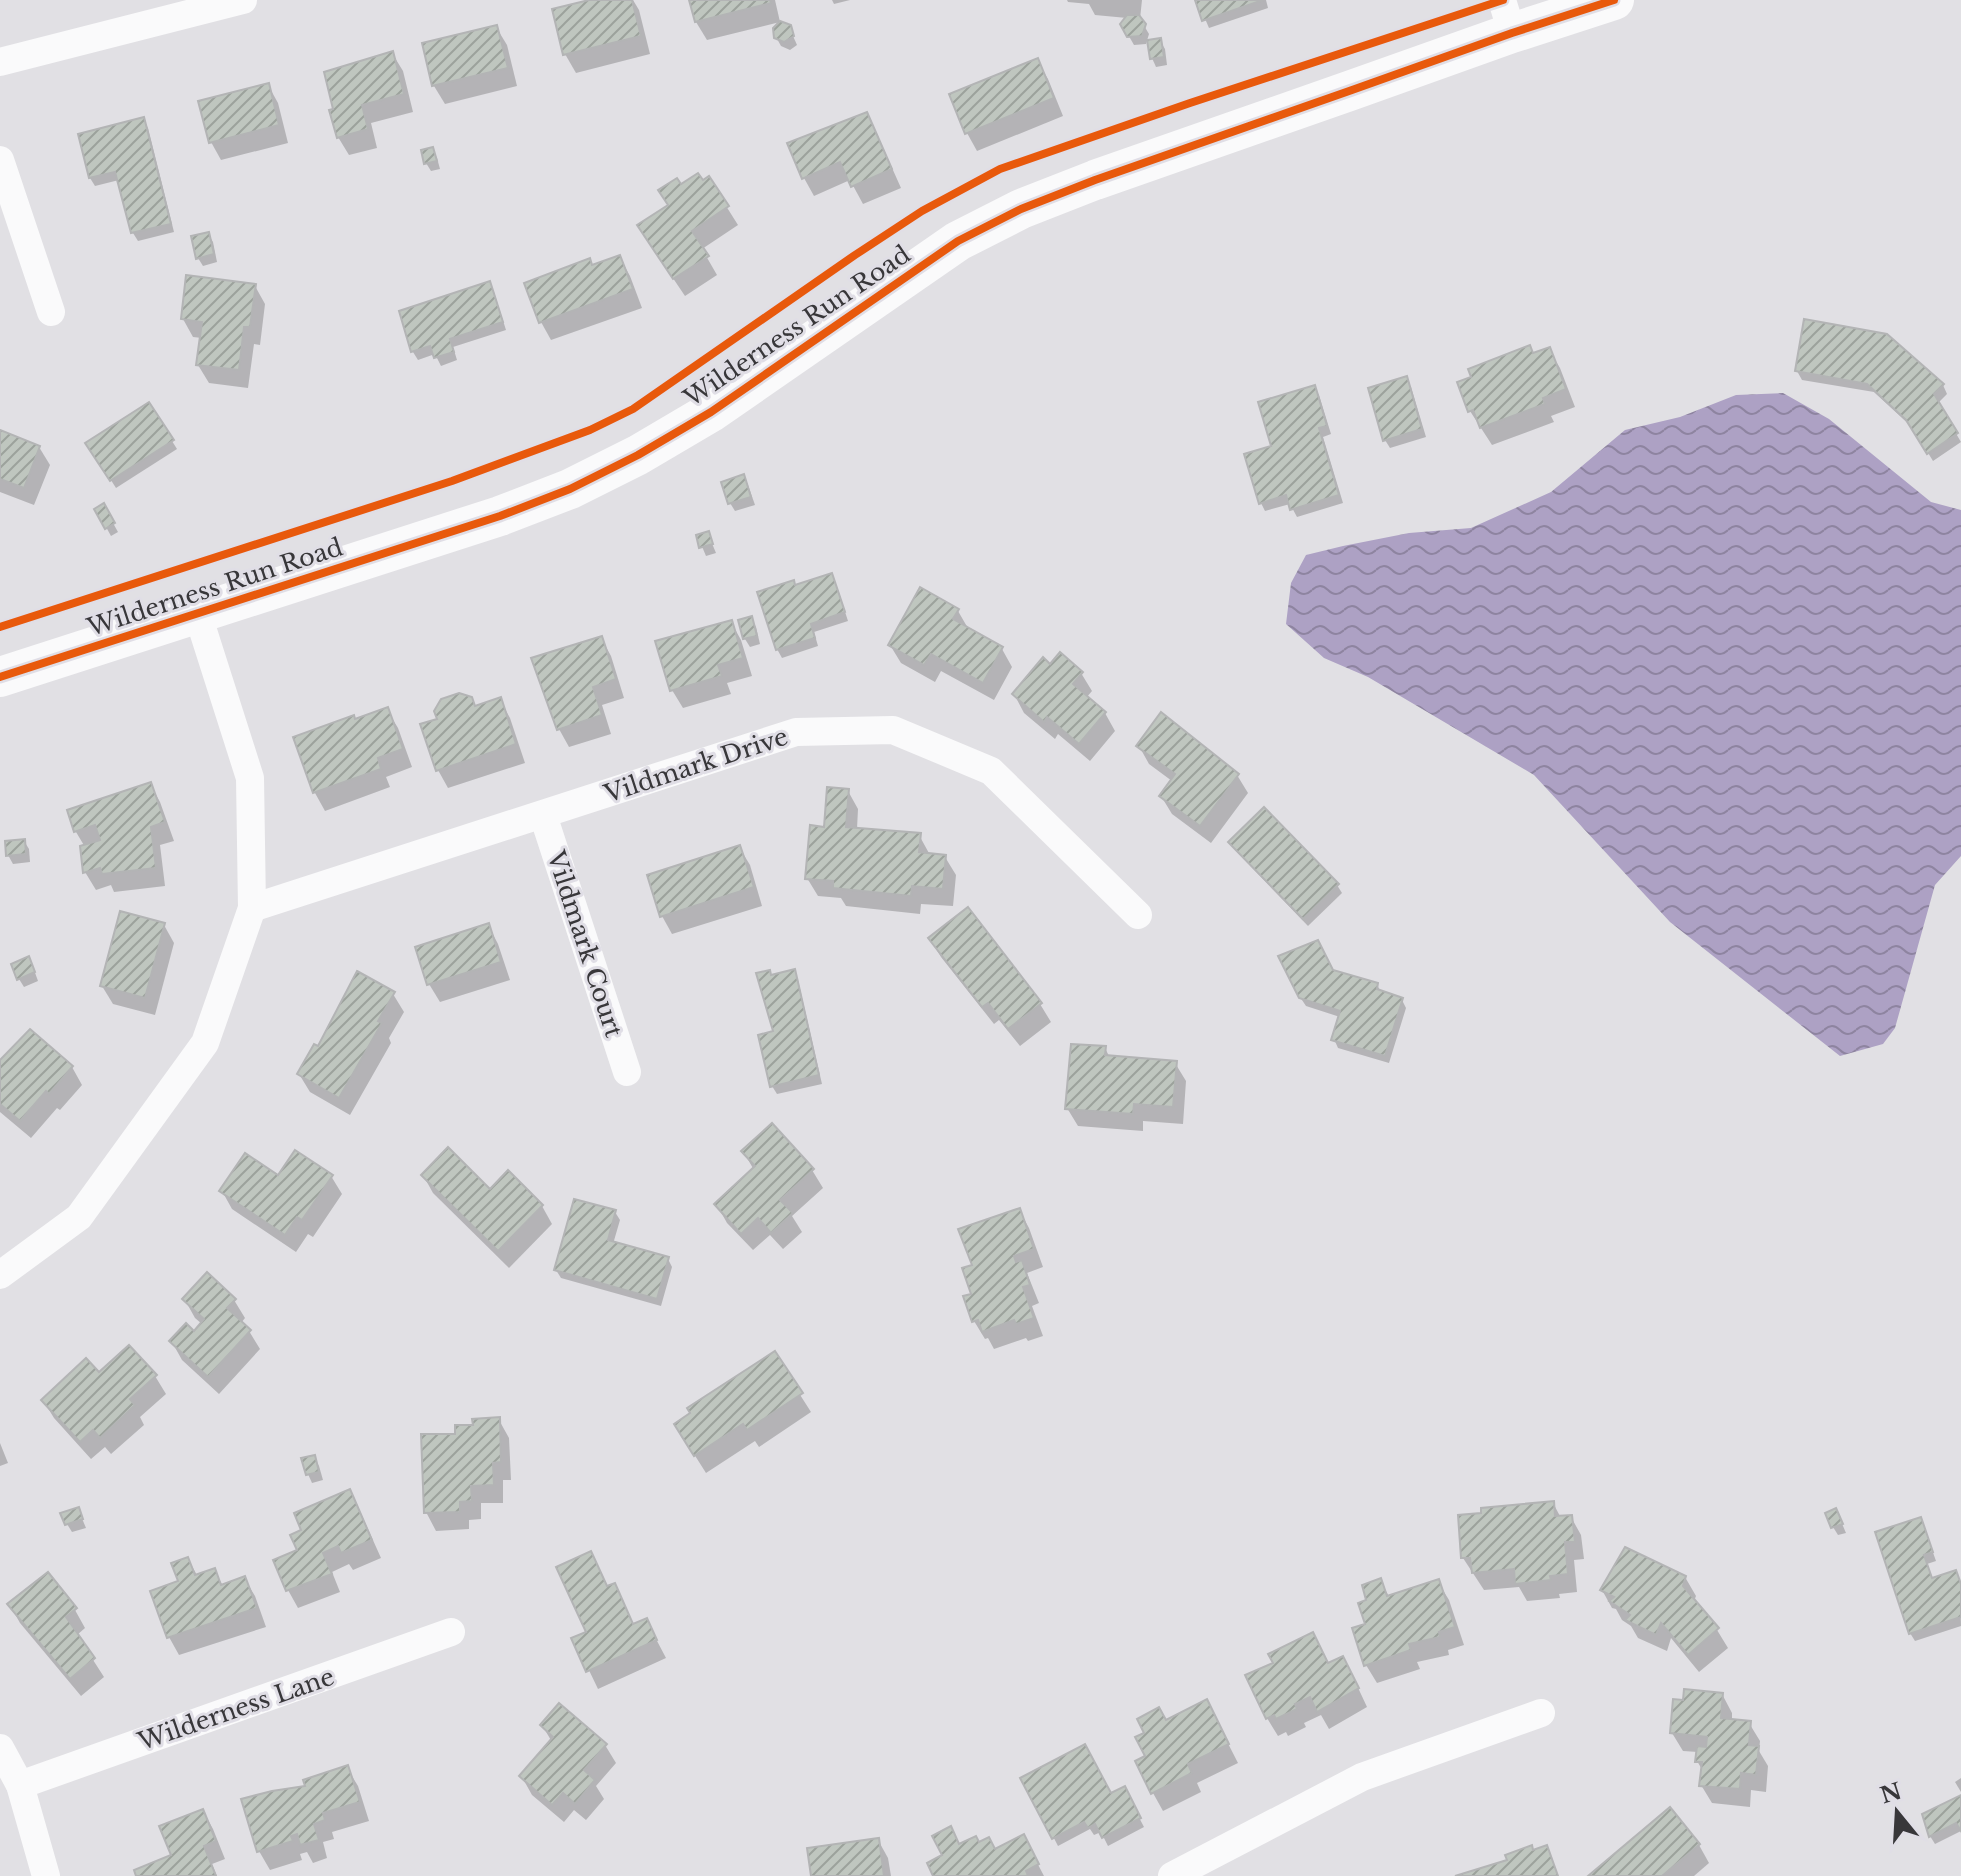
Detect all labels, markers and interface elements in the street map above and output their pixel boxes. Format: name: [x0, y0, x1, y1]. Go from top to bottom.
street label: Wilderness Run Road: [678, 239, 916, 413]
street label: Wilderness Run Road: [83, 532, 346, 642]
street label: Vildmark Drive: [600, 722, 791, 809]
street label: Vildmark Court: [541, 846, 629, 1041]
street label: Wilderness Lane: [133, 1662, 338, 1756]
north arrow: [1857, 1772, 1937, 1852]
text: N: [1877, 1777, 1905, 1809]

